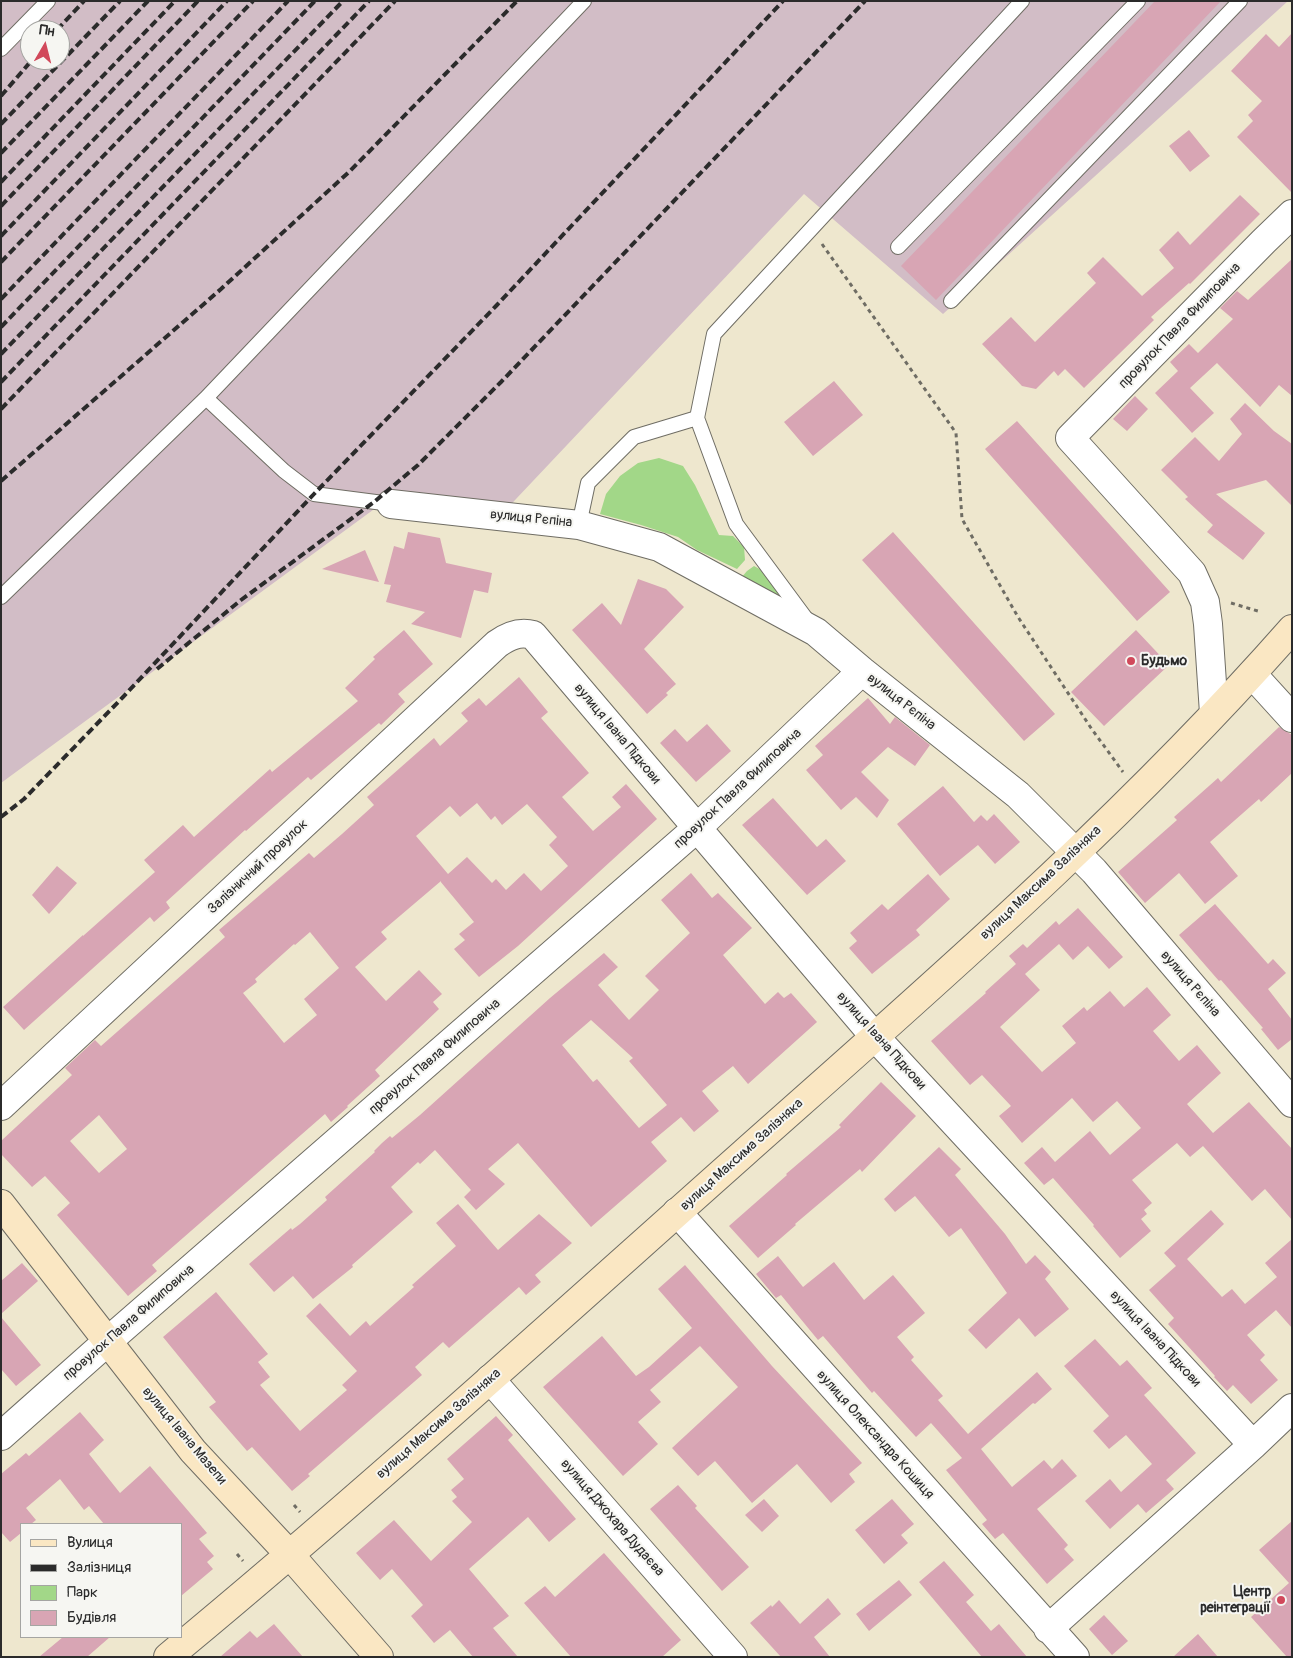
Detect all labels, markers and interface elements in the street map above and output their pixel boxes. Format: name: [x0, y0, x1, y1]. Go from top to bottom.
north arrow: [20, 20, 70, 70]
text: Пн: [38, 21, 56, 40]
street label: провулок Павла Филиповича: [1115, 260, 1245, 392]
street label: вулиця Рєпіна: [489, 506, 573, 532]
place label: Будьмо: [1141, 653, 1187, 669]
marker: Будьмо: [1125, 655, 1137, 667]
street label: вулиця Рєпіна: [863, 670, 939, 734]
street label: вулиця Івана Підкови: [570, 680, 664, 788]
street label: провулок Павла Филиповича: [671, 725, 805, 853]
street label: Залізничний провулок: [204, 816, 312, 918]
street label: вулиця Максима Залізняка: [977, 822, 1105, 944]
street label: вулиця Рєпіна: [1157, 947, 1223, 1021]
street label: вулиця Івана Підкови: [833, 989, 929, 1093]
street label: провулок Павла Филиповича: [366, 995, 504, 1119]
street label: вулиця Максима Залізняка: [677, 1095, 807, 1215]
street label: провулок Павла Филиповича: [60, 1261, 198, 1385]
street label: вулиця Івана Підкови: [1106, 1287, 1204, 1391]
street label: вулиця Максима Залізняка: [373, 1365, 505, 1483]
street label: вулиця Олександра Кошиця: [813, 1367, 937, 1503]
street label: вулиця Івана Мазепи: [138, 1384, 230, 1488]
street label: вулиця Джохара Дудаєва: [557, 1456, 667, 1580]
legend: [20, 1523, 182, 1638]
text: Вулиця: [67, 1533, 113, 1552]
text: Залізниця: [67, 1558, 131, 1577]
text: Парк: [67, 1583, 98, 1602]
place label: Центр реінтеграції: [1200, 1584, 1271, 1616]
marker: Центр реінтеграції: [1275, 1594, 1287, 1606]
text: Будівля: [67, 1608, 116, 1627]

